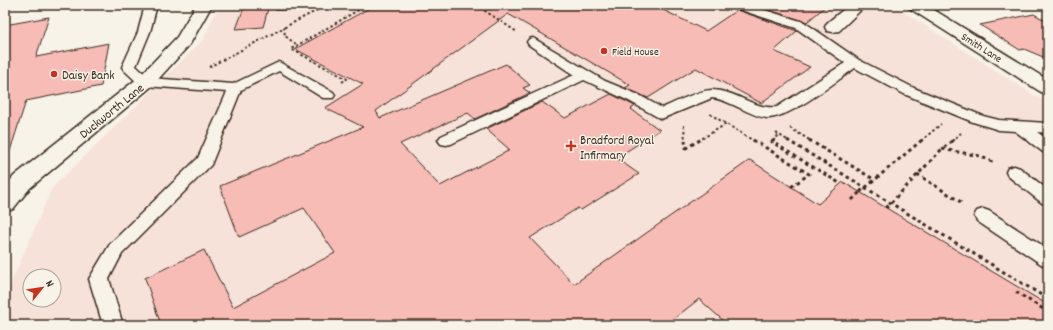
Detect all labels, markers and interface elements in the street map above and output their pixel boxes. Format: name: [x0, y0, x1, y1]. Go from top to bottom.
street label: Smith Lane: [957, 30, 1005, 68]
place label: Field House: [612, 45, 659, 61]
marker: Field House: [599, 46, 609, 56]
place label: Daisy Bank: [62, 67, 115, 86]
marker: Daisy Bank: [49, 69, 59, 79]
street label: Duckworth Lane: [76, 80, 149, 144]
place label: Bradford Royal Infirmary: [580, 132, 654, 166]
marker: Bradford Royal Infirmary: [565, 140, 577, 152]
north arrow: [22, 268, 62, 308]
text: N: [41, 278, 57, 291]

